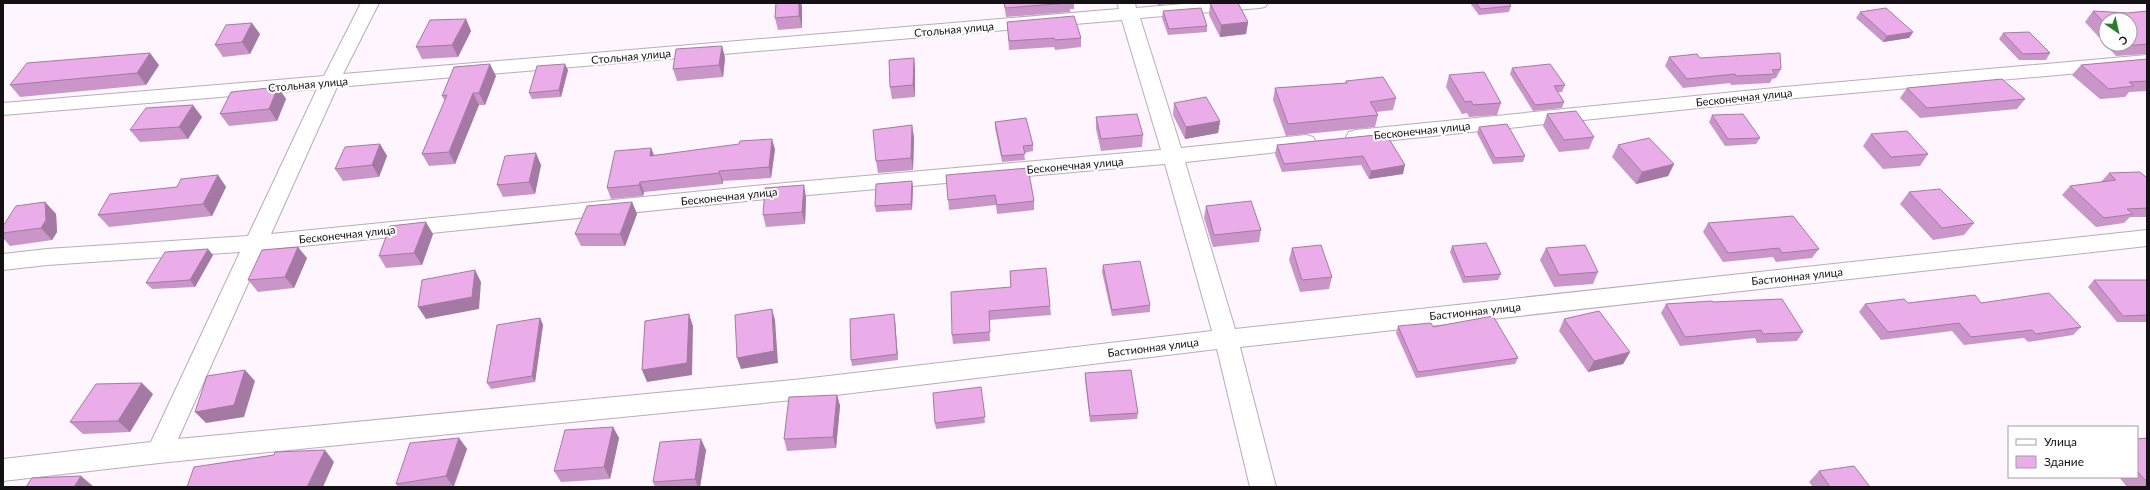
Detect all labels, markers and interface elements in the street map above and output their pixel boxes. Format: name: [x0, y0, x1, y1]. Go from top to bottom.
north arrow: [2098, 12, 2138, 52]
street label: Стольная улица: [913, 19, 995, 39]
text: С: [2117, 33, 2131, 49]
street label: Стольная улица: [590, 46, 672, 66]
street label: Стольная улица: [267, 74, 349, 94]
street label: Бесконечная улица: [1695, 85, 1793, 109]
street label: Бесконечная улица: [1373, 118, 1471, 142]
street label: Бесконечная улица: [1026, 154, 1124, 176]
street label: Бесконечная улица: [680, 184, 778, 208]
street label: Бесконечная улица: [298, 222, 396, 246]
street label: Бастионная улица: [1751, 265, 1843, 287]
street label: Бастионная улица: [1429, 300, 1521, 322]
street label: Бастионная улица: [1107, 335, 1199, 359]
legend: [2008, 426, 2138, 478]
text: Улица: [2044, 434, 2077, 449]
text: Здание: [2044, 454, 2084, 469]

